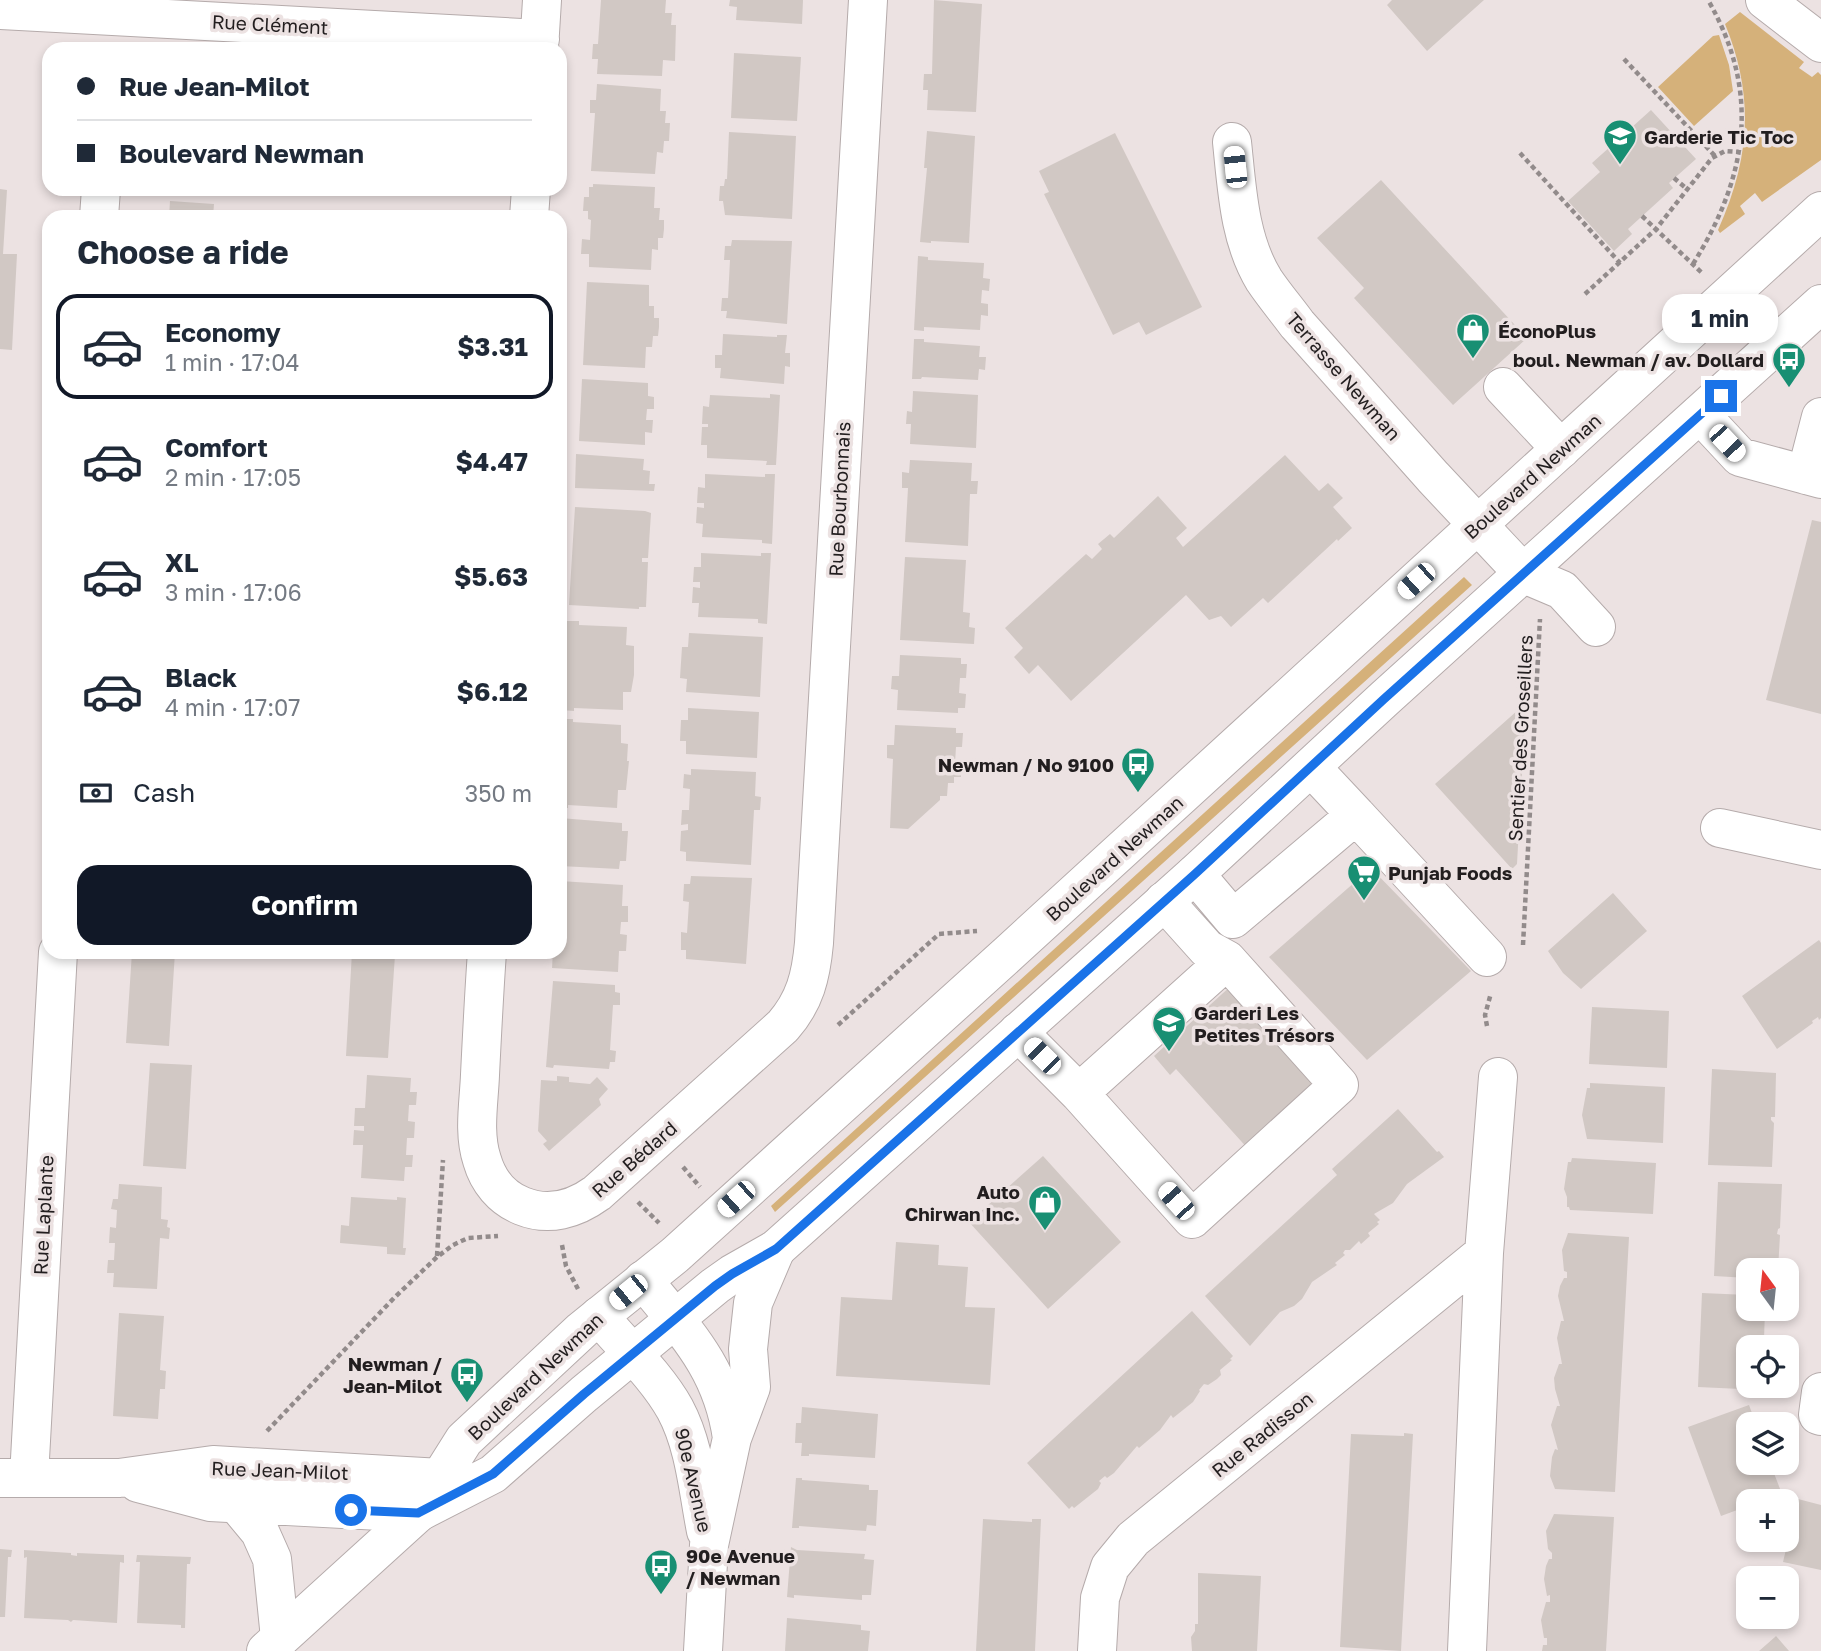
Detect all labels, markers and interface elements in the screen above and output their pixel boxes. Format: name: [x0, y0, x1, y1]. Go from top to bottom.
street label: Rue Clément: [211, 9, 329, 39]
text: Rue Jean-Milot: [119, 71, 310, 102]
school or university icon: Garderie Tic Toc: [1601, 117, 1639, 166]
place label: Garderie Tic Toc: [1644, 125, 1794, 148]
text: Boulevard Newman: [119, 138, 364, 169]
car: [1223, 145, 1248, 189]
text: Choose a ride: [77, 233, 289, 271]
callout: 1 min: [1663, 294, 1779, 344]
text: 1 min: [1691, 304, 1749, 332]
street label: Terrasse Newman: [1282, 307, 1406, 445]
shop icon: ÉconoPlus: [1454, 311, 1492, 360]
icon: car: [81, 315, 144, 378]
text: Economy: [165, 317, 281, 348]
place label: ÉconoPlus: [1498, 319, 1596, 342]
text: $3.31: [457, 331, 528, 362]
bus stop icon: boul. Newman / av. Dollard: [1770, 340, 1808, 389]
text: 1 min · 17:04: [165, 348, 300, 376]
place label: boul. Newman / av. Dollard: [1513, 348, 1764, 371]
route end: [1705, 380, 1737, 412]
street label: Boulevard Newman: [1459, 408, 1605, 544]
car: [1705, 420, 1750, 466]
street label: Rue Bourbonnais: [823, 421, 855, 577]
icon: car: [81, 430, 144, 493]
text: Comfort: [165, 432, 268, 463]
text: $4.47: [456, 446, 528, 477]
text: 2 min · 17:05: [165, 463, 301, 491]
icon: car: [81, 545, 144, 608]
text: XL: [165, 547, 199, 578]
car: [1394, 559, 1439, 603]
text: $5.63: [454, 561, 528, 592]
text: 3 min · 17:06: [165, 578, 302, 606]
street label: Sentier des Groseillers: [1503, 634, 1537, 842]
icon: car: [81, 660, 144, 723]
text: Black: [165, 662, 237, 693]
text: $6.12: [456, 676, 528, 707]
text: 4 min · 17:07: [165, 693, 301, 721]
bus stop icon: Newman / No 9100: [1119, 745, 1157, 794]
place label: Newman / No 9100: [938, 753, 1114, 776]
icon: cash: [77, 774, 115, 812]
text: Cash: [133, 777, 195, 808]
text: 350 m: [465, 779, 532, 807]
street label: Boulevard Newman: [1041, 790, 1187, 926]
supermarket icon: Punjab Foods: [1345, 853, 1383, 902]
place label: Punjab Foods: [1388, 861, 1513, 884]
button: Confirm: [77, 865, 532, 945]
place label: Garderi Les Petites Trésors: [1194, 1001, 1335, 1046]
school or university icon: Garderi Les Petites Trésors: [1150, 1004, 1188, 1053]
car: [1020, 1034, 1065, 1078]
street label: Rue Bédard: [587, 1116, 681, 1202]
street label: Rue Laplante: [28, 1154, 58, 1276]
car: [714, 1177, 759, 1221]
car: [1155, 1178, 1198, 1224]
place label: Auto Chirwan Inc.: [905, 1180, 1020, 1225]
shop icon: Auto Chirwan Inc.: [1026, 1183, 1064, 1232]
north arrow: [1736, 1258, 1799, 1321]
map controls: [1736, 1258, 1799, 1629]
car: [606, 1271, 651, 1313]
street label: Boulevard Newman: [463, 1307, 607, 1445]
button: locate: [1736, 1335, 1799, 1398]
place label: Newman / Jean-Milot: [343, 1352, 442, 1397]
bus stop icon: Newman / Jean-Milot: [448, 1355, 486, 1404]
street label: Rue Radisson: [1207, 1386, 1317, 1482]
button: layers: [1736, 1412, 1799, 1475]
street label: 90e Avenue: [671, 1426, 717, 1534]
street label: Rue Jean-Milot: [211, 1456, 349, 1484]
button: +: [1736, 1489, 1799, 1552]
route start: [335, 1494, 367, 1526]
place label: 90e Avenue / Newman: [686, 1544, 795, 1589]
bus stop icon: 90e Avenue / Newman: [642, 1547, 680, 1596]
button: −: [1736, 1566, 1799, 1629]

